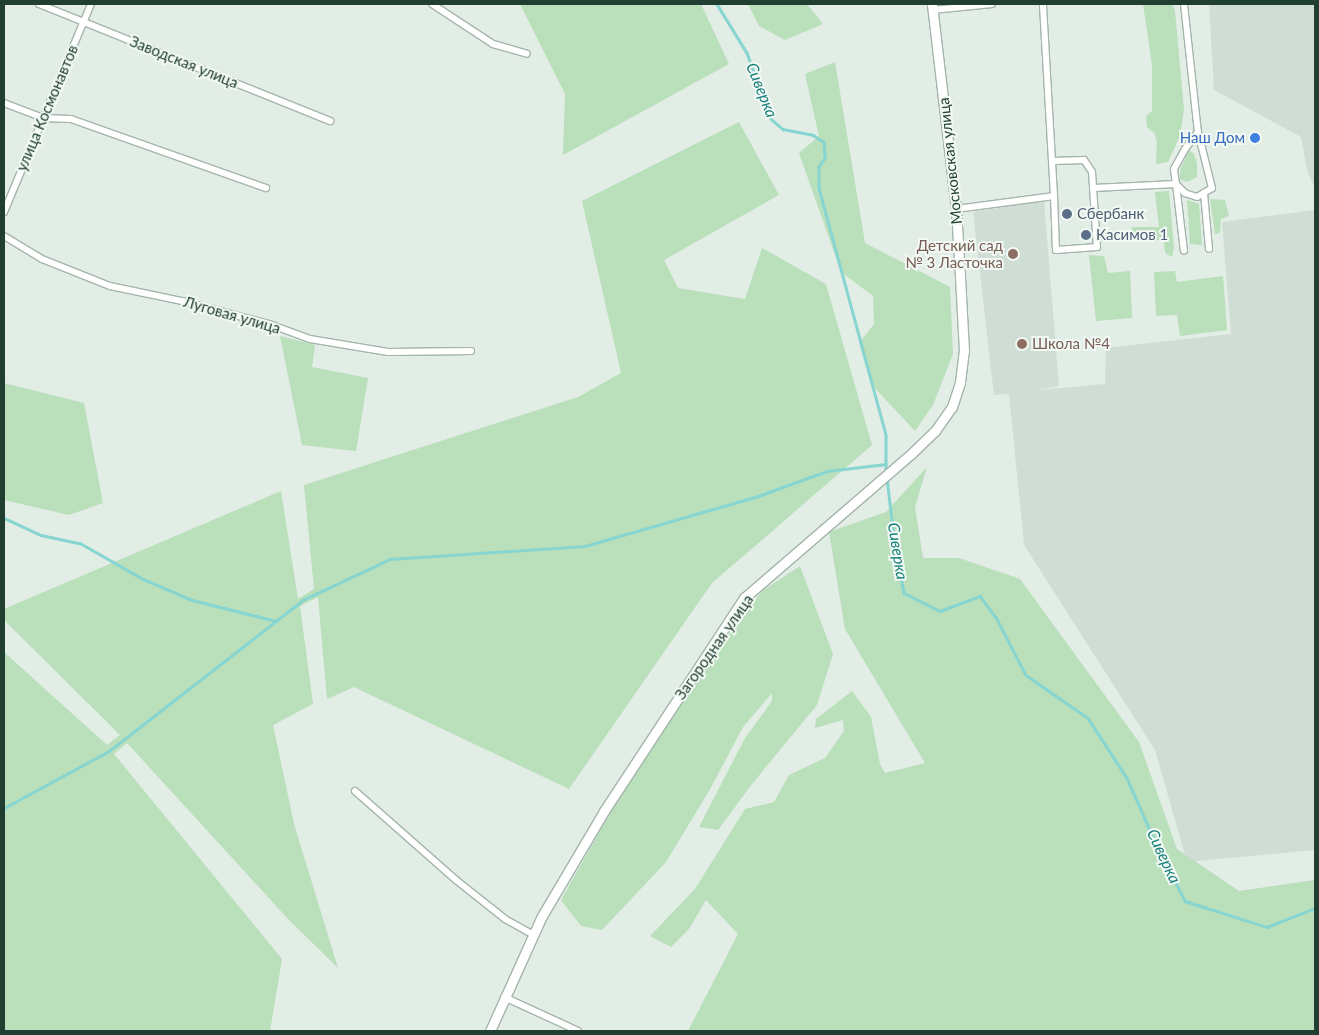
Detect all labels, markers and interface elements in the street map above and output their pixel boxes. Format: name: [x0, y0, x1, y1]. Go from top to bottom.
street label: Заводская улица: [127, 32, 241, 92]
street label: улица Космонавтов: [12, 42, 82, 174]
water label: Сиверка: [742, 60, 782, 120]
street label: Московская улица: [934, 97, 966, 225]
place label: Наш Дом: [1180, 129, 1245, 147]
marker: Наш Дом: [1249, 132, 1261, 144]
place label: Сбербанк: [1077, 205, 1144, 223]
marker: Сбербанк: [1061, 208, 1073, 220]
place label: Касимов 1: [1096, 226, 1168, 244]
marker: Касимов 1: [1080, 229, 1092, 241]
place label: Детский сад № 3 Ласточка: [905, 236, 1003, 271]
marker: Детский сад № 3 Ласточка: [1007, 248, 1019, 260]
street label: Луговая улица: [182, 293, 282, 337]
place label: Школа №4: [1032, 335, 1110, 353]
marker: Школа №4: [1016, 338, 1028, 350]
water label: Сиверка: [884, 521, 912, 581]
street label: Загородная улица: [671, 591, 757, 703]
water label: Сиверка: [1143, 826, 1185, 886]

